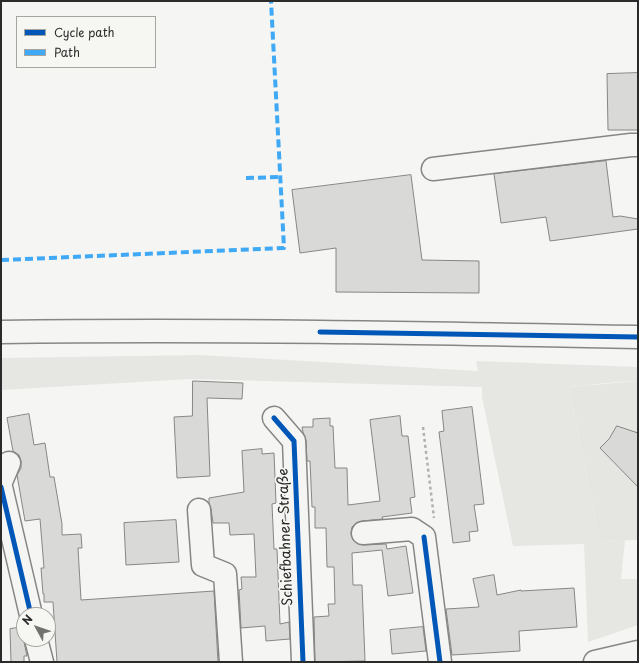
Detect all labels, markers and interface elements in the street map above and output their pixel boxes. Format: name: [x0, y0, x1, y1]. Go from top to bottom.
legend: [16, 16, 156, 68]
text: Cycle path: [54, 23, 115, 41]
text: Path: [54, 43, 80, 61]
street label: Schiefbahner Straße: [275, 468, 297, 606]
north arrow: [16, 607, 56, 647]
text: N: [18, 611, 37, 628]

